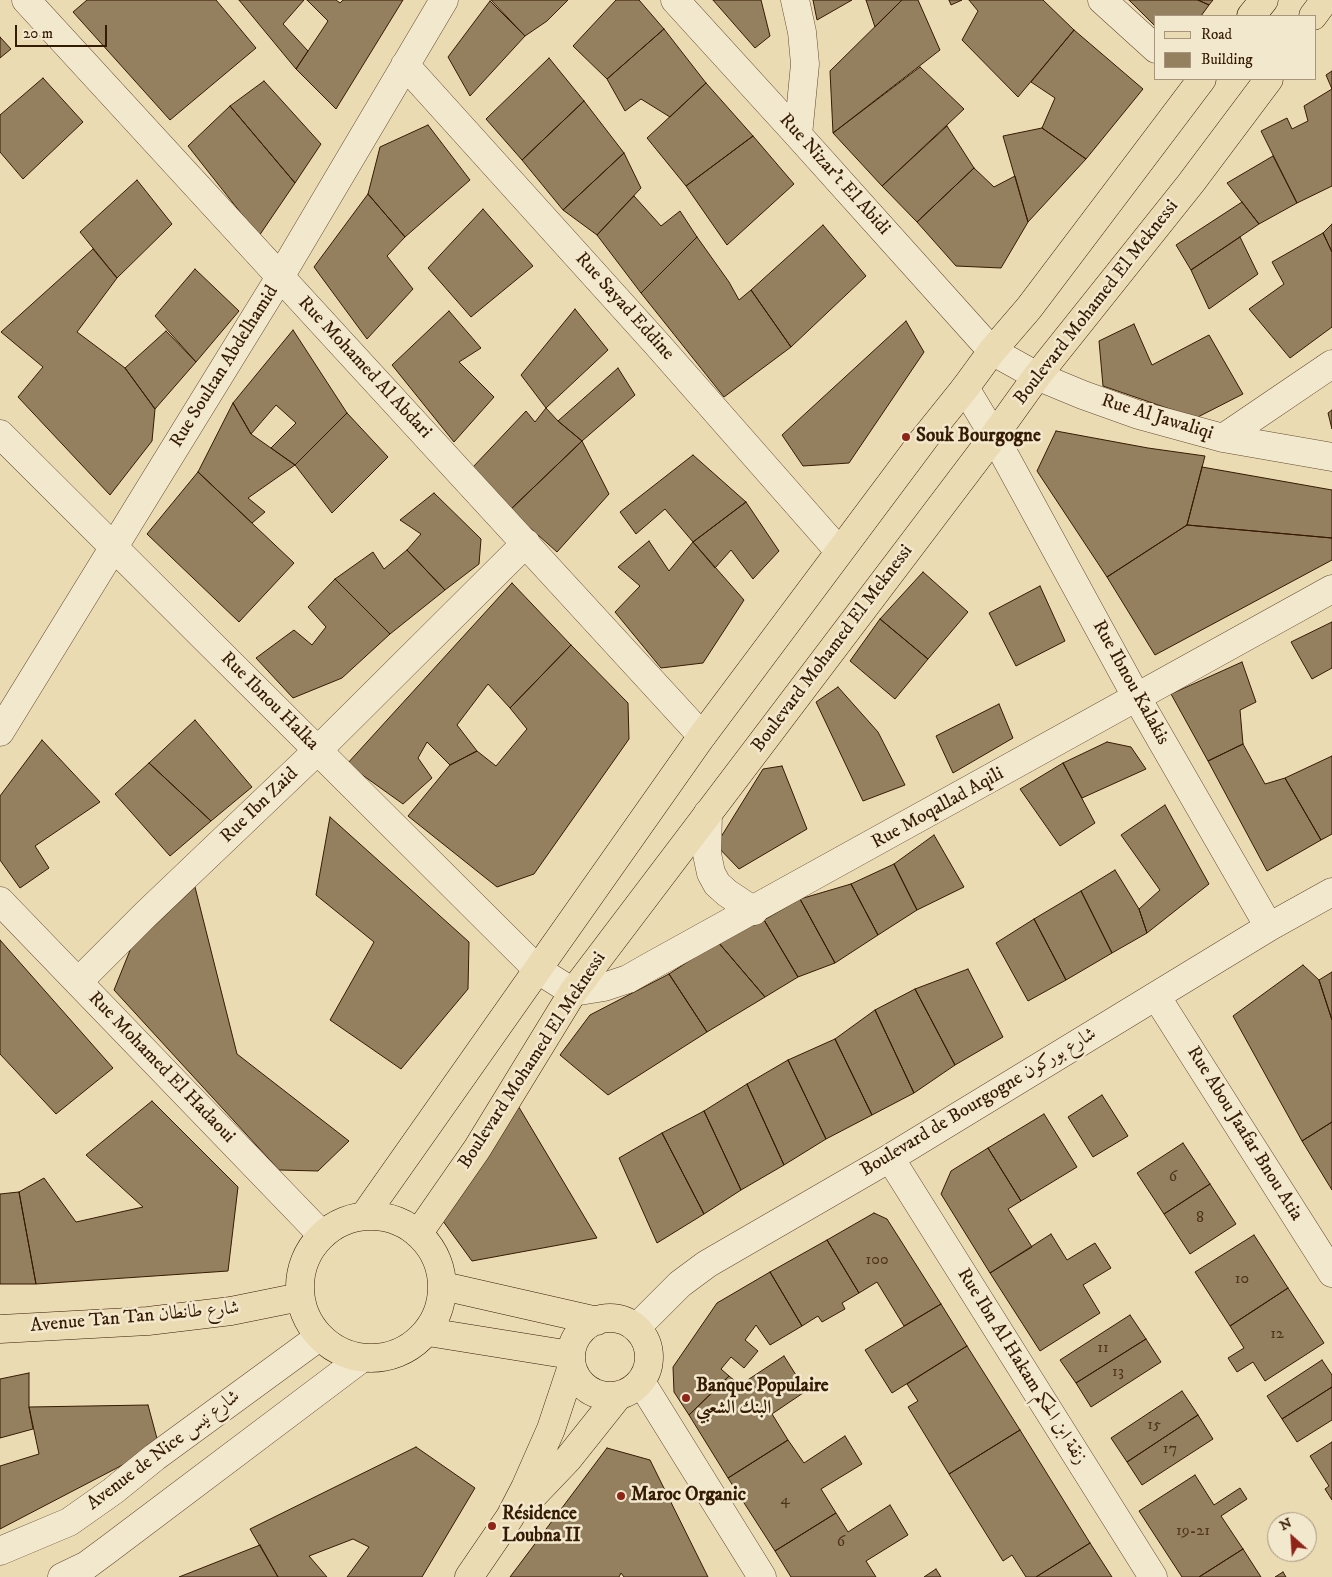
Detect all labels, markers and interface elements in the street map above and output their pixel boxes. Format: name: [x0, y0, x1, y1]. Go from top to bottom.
scale bar: [18, 15, 110, 47]
legend: [1154, 15, 1317, 80]
text: 20 m: [23, 24, 53, 43]
text: Road: [1201, 25, 1232, 44]
text: Building: [1201, 50, 1253, 69]
street label: Rue Nizar't El Abidi: [774, 110, 894, 240]
street label: Boulevard Mohamed El Meknessi: [1010, 196, 1184, 410]
street label: Rue Sayad Eddine: [570, 248, 678, 366]
street label: Rue Soultan Abdelhamid: [166, 282, 284, 452]
street label: Rue Mohamed Al Abdari: [292, 292, 436, 444]
street label: Rue Al Jawaliqi: [1098, 390, 1216, 446]
place label: Souk Bourgogne: [916, 426, 1041, 448]
marker: Souk Bourgogne: [900, 431, 912, 443]
street label: Boulevard Mohamed El Meknessi: [748, 541, 918, 757]
street label: Rue Ibnou Kalakis: [1086, 617, 1174, 749]
street label: Rue Ibnou Halka: [215, 648, 323, 756]
street label: Rue Ibn Zaid: [216, 763, 304, 849]
street label: Rue Moqallad Aqili: [868, 763, 1008, 855]
street label: Boulevard Mohamed El Meknessi: [454, 948, 612, 1174]
street label: Rue Mohamed El Hadaoui: [83, 988, 239, 1148]
street label: Boulevard de Bourgogne شارع بوركون: [857, 1023, 1101, 1183]
street label: Rue Abou Jaafar Bnou Atia: [1181, 1043, 1307, 1225]
house number: 6: [1169, 1168, 1177, 1188]
house number: 8: [1196, 1209, 1204, 1229]
house number: 100: [865, 1251, 889, 1271]
street label: Rue Ibn Al Hakam زنقة ابن الحكم: [951, 1265, 1091, 1469]
house number: 10: [1235, 1270, 1249, 1290]
street label: Avenue Tan Tan شارع طانطان: [29, 1297, 241, 1339]
house number: 12: [1270, 1325, 1284, 1345]
house number: 11: [1097, 1339, 1109, 1359]
house number: 13: [1112, 1363, 1124, 1383]
place label: Banque Populaire البنك الشعبي: [696, 1376, 829, 1420]
street label: Avenue de Nice شارع نيس: [83, 1386, 245, 1516]
marker: Banque Populaire البنك الشعبي: [680, 1392, 692, 1404]
house number: 15: [1147, 1416, 1161, 1436]
house number: 17: [1163, 1440, 1177, 1460]
place label: Maroc Organic: [631, 1485, 746, 1507]
marker: Maroc Organic: [615, 1490, 627, 1502]
house number: 4: [780, 1491, 790, 1511]
place label: Résidence Loubna II: [502, 1504, 581, 1548]
north arrow: [1267, 1512, 1317, 1562]
text: N: [1277, 1514, 1295, 1535]
marker: Résidence Loubna II: [486, 1520, 498, 1532]
house number: 19-21: [1176, 1522, 1210, 1542]
house number: 6: [837, 1533, 845, 1553]

